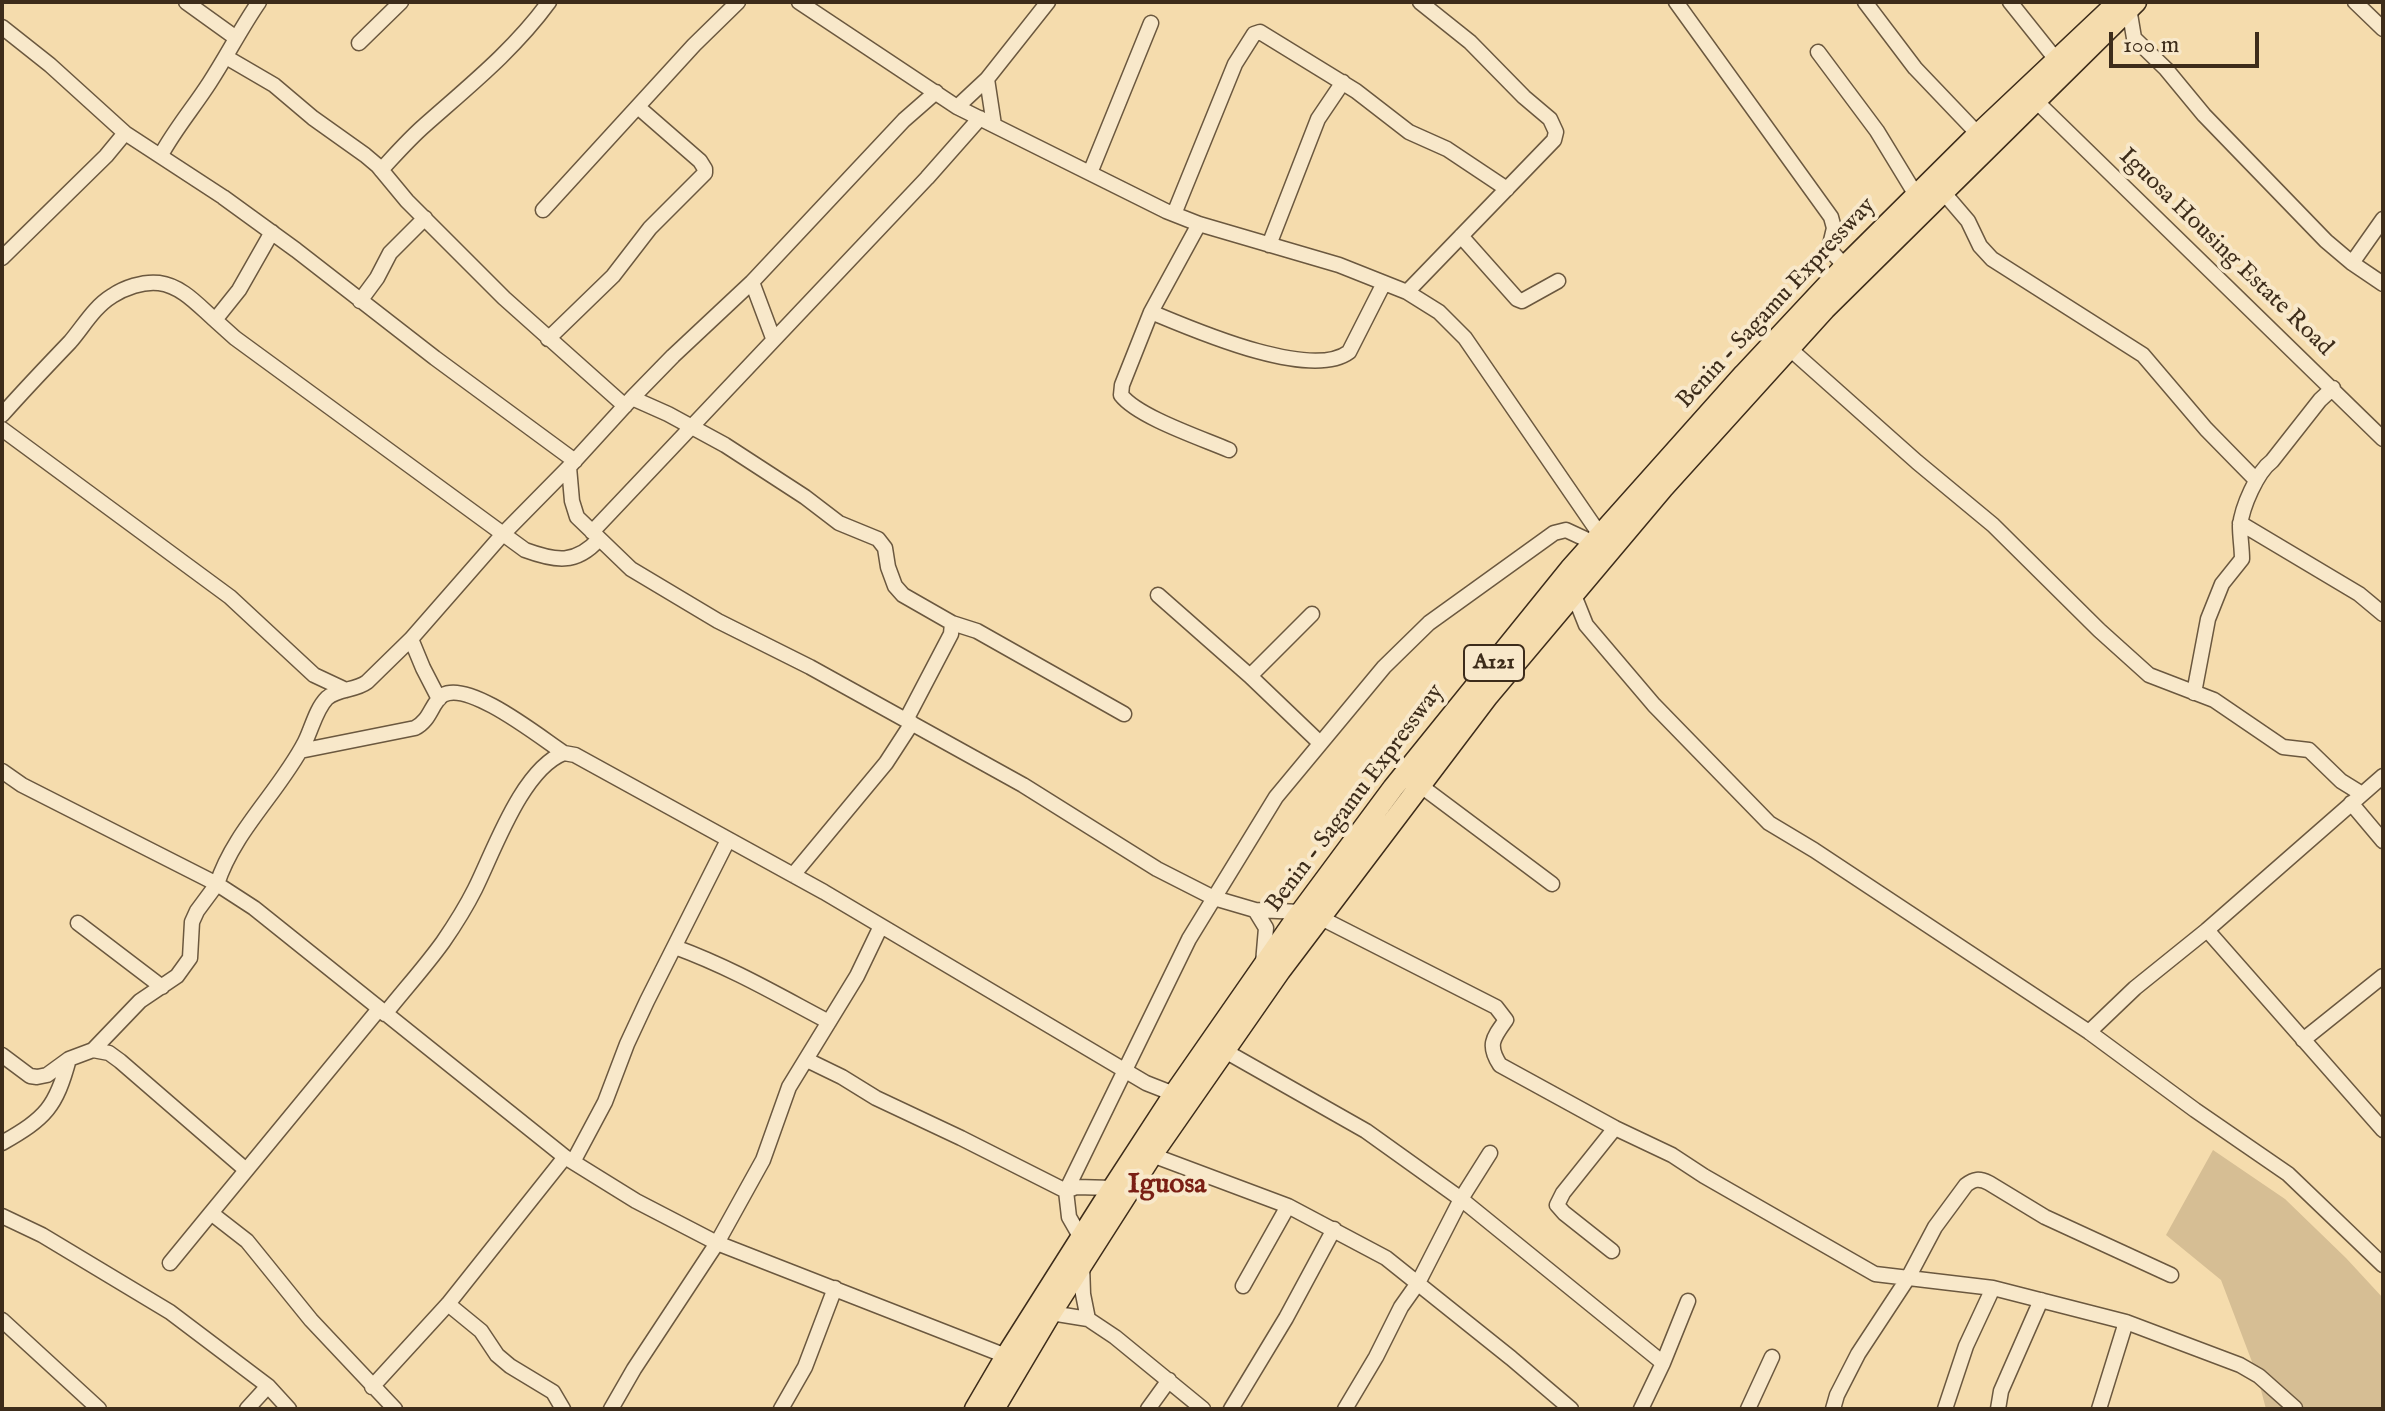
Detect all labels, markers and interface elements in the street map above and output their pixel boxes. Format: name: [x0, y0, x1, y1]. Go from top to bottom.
scale bar: [2113, 16, 2263, 66]
text: 100 m: [2123, 30, 2179, 61]
street label: Iguosa Housing Estate Road: [2112, 143, 2338, 363]
street label: Benin - Sagamu Expressway: [1672, 192, 1882, 416]
road number: A121: [1464, 645, 1524, 681]
street label: Benin - Sagamu Expressway: [1261, 679, 1451, 919]
district label: Iguosa: [1128, 1169, 1206, 1203]

